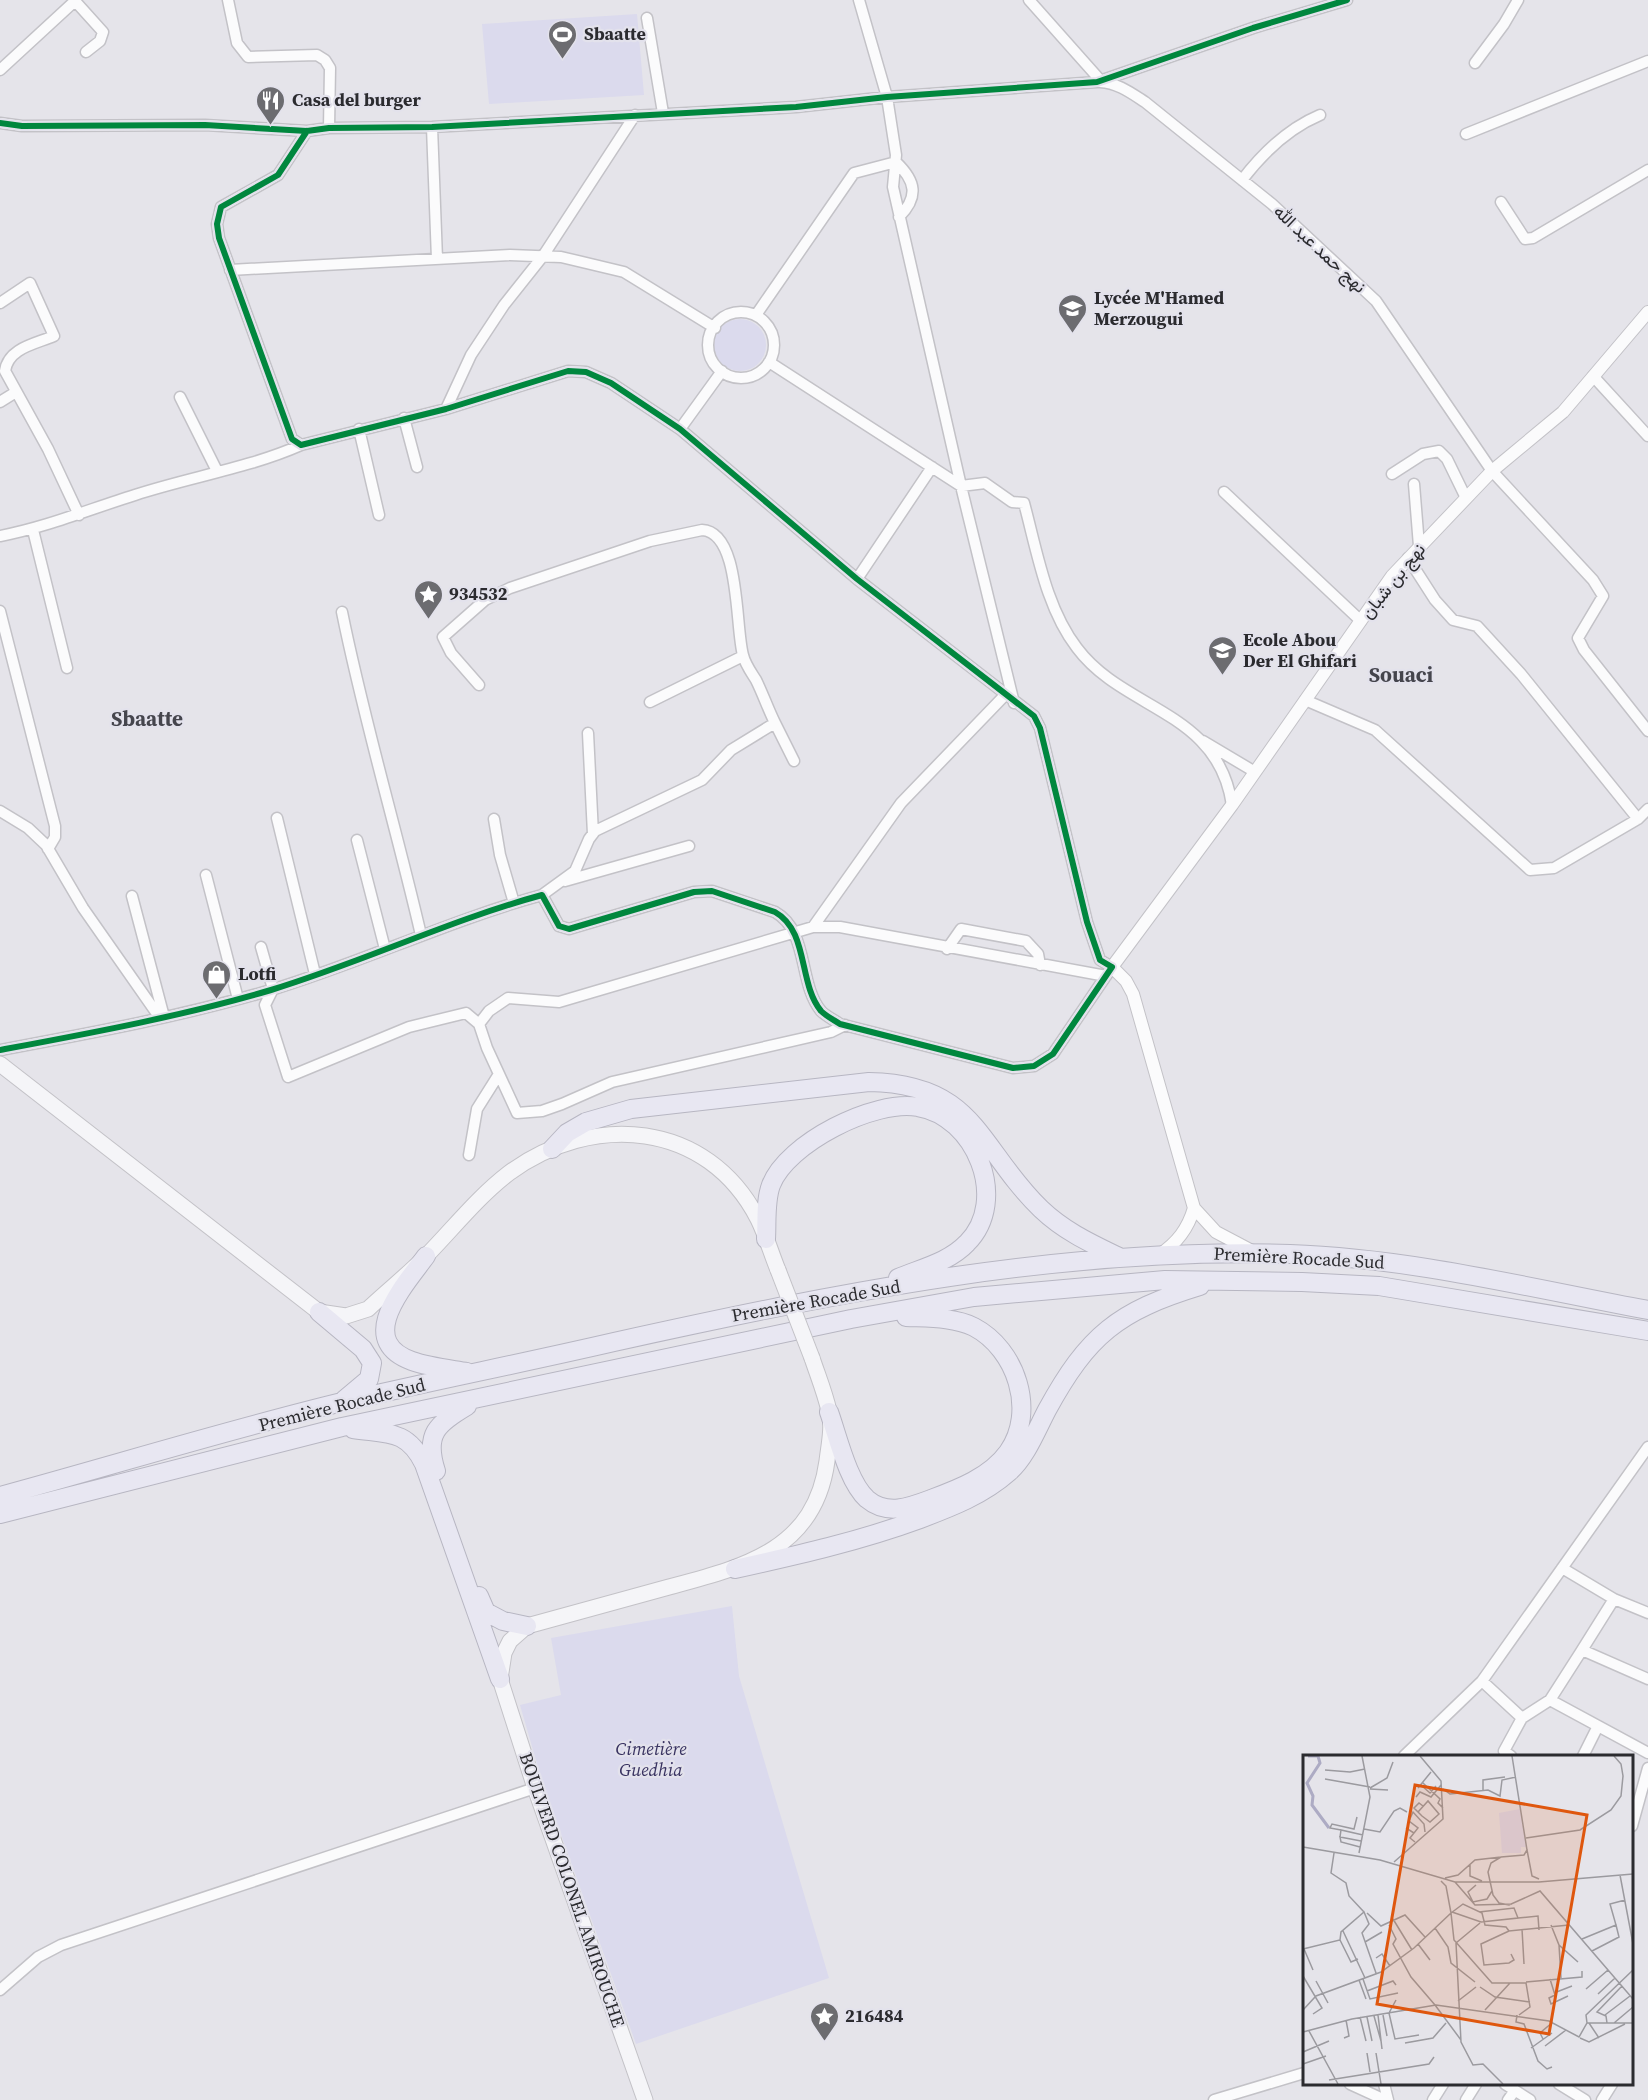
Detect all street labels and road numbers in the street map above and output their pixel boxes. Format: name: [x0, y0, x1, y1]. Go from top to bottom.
street label: نهج حمد عبد الله: [1268, 199, 1372, 298]
street label: نهج بن شبان: [1354, 538, 1431, 624]
street label: Première Rocade Sud: [1213, 1241, 1385, 1274]
street label: Première Rocade Sud: [729, 1273, 902, 1328]
street label: Première Rocade Sud: [256, 1372, 428, 1437]
street label: BOULVERD COLONEL AMIROUCHE: [514, 1749, 631, 2031]

